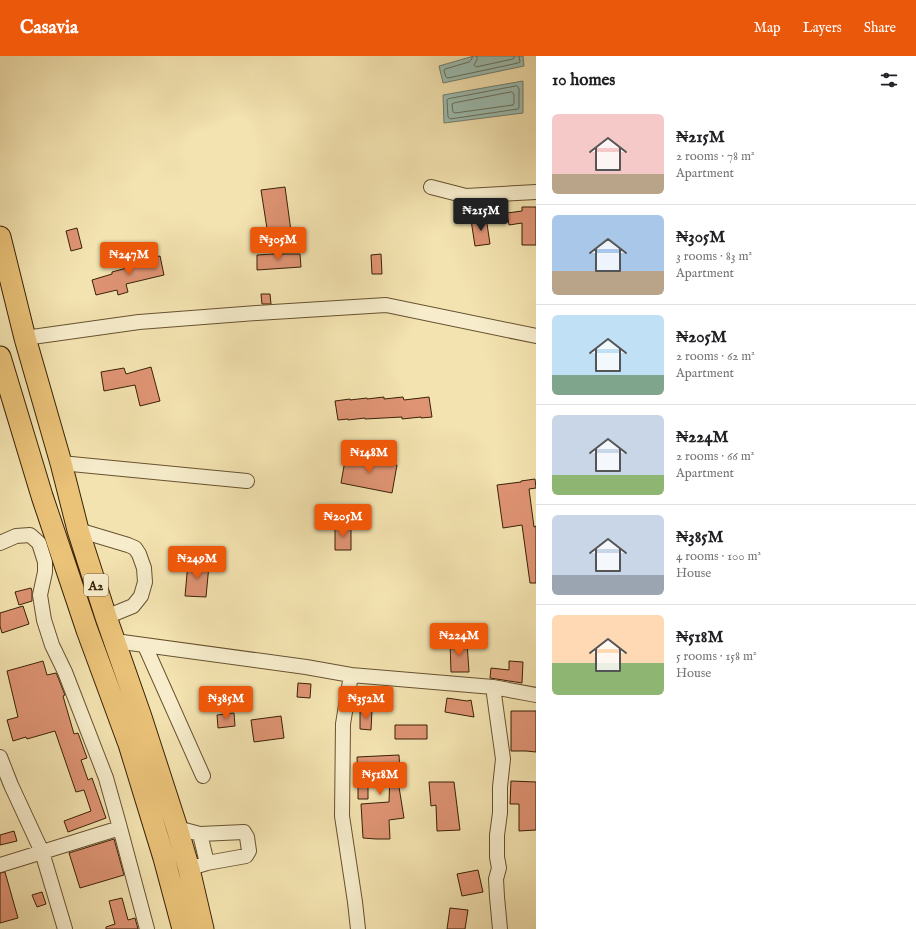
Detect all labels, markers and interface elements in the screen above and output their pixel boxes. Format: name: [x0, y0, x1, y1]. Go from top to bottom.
text: Casavia: [20, 16, 78, 40]
text: Map: [754, 19, 781, 37]
text: Layers: [803, 19, 842, 37]
text: Share: [864, 19, 896, 37]
icon: filters: [878, 69, 900, 91]
text: 10 homes: [552, 70, 615, 91]
text: ₦215M: [676, 127, 725, 148]
icon: home: [584, 130, 632, 178]
text: 2 rooms · 78 m²: [676, 148, 755, 165]
text: Apartment: [676, 165, 734, 182]
pin: ₦215M: [453, 198, 509, 232]
text: ₦215M: [462, 202, 500, 219]
pin: ₦305M: [250, 227, 306, 261]
text: ₦305M: [676, 227, 725, 248]
text: ₦305M: [259, 231, 297, 248]
icon: home: [584, 231, 632, 279]
pin: ₦247M: [101, 242, 157, 276]
text: ₦247M: [109, 246, 149, 263]
text: 3 rooms · 83 m²: [676, 248, 752, 265]
text: Apartment: [676, 265, 734, 282]
text: ₦205M: [676, 327, 727, 348]
icon: home: [584, 331, 632, 379]
text: 2 rooms · 62 m²: [676, 348, 755, 365]
text: Apartment: [676, 365, 734, 382]
text: ₦224M: [676, 427, 729, 448]
icon: home: [584, 431, 632, 479]
pin: ₦148M: [341, 440, 397, 474]
text: ₦148M: [350, 444, 388, 461]
text: 2 rooms · 66 m²: [676, 448, 754, 465]
text: Apartment: [676, 465, 734, 482]
pin: ₦205M: [315, 504, 371, 538]
text: ₦205M: [324, 508, 362, 525]
text: ₦385M: [676, 527, 723, 548]
icon: home: [584, 531, 632, 579]
pin: ₦249M: [169, 546, 225, 580]
text: 4 rooms · 100 m²: [676, 548, 761, 565]
text: ₦249M: [177, 550, 217, 567]
text: House: [676, 565, 711, 582]
road number: A2: [84, 574, 108, 596]
pin: ₦224M: [431, 623, 487, 657]
text: ₦224M: [439, 627, 479, 644]
text: ₦518M: [676, 627, 723, 648]
icon: home: [584, 631, 632, 679]
text: 5 rooms · 158 m²: [676, 648, 757, 665]
text: House: [676, 665, 711, 682]
pin: ₦385M: [198, 686, 254, 720]
pin: ₦352M: [338, 686, 394, 720]
text: ₦385M: [208, 690, 244, 707]
text: ₦352M: [347, 690, 385, 707]
pin: ₦518M: [352, 762, 408, 796]
text: ₦518M: [362, 766, 398, 783]

